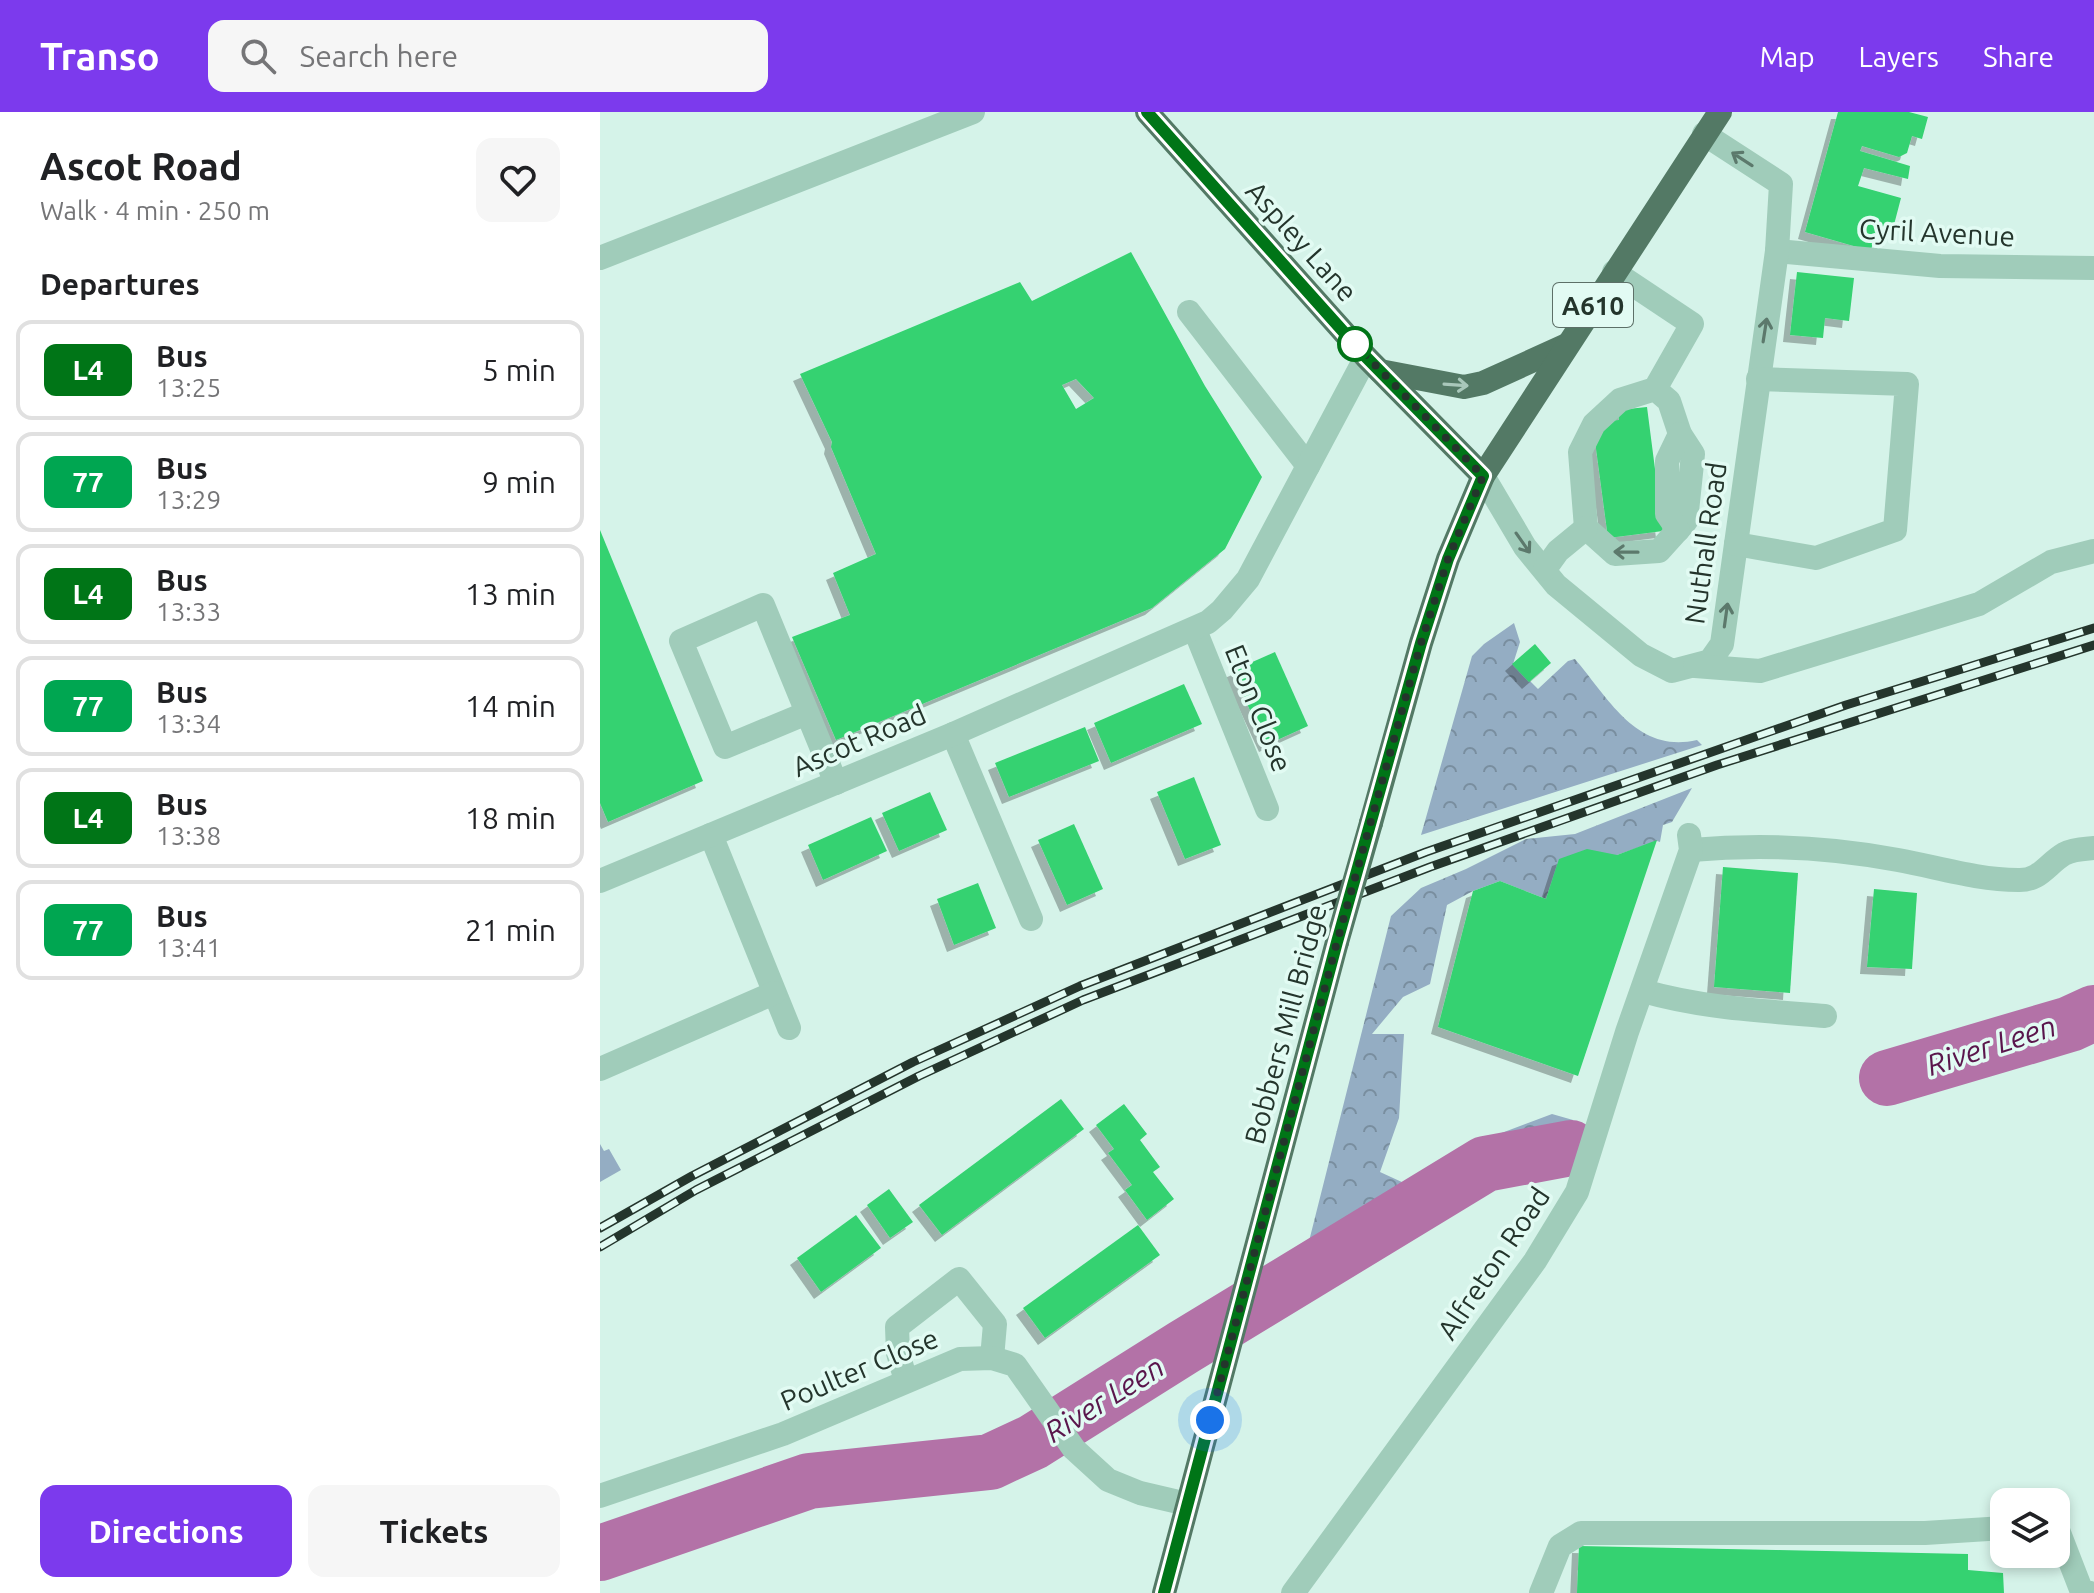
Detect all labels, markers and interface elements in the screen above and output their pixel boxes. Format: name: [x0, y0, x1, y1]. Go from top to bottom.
search box: [208, 20, 768, 92]
icon: search: [236, 34, 280, 78]
text: Transo: [40, 35, 160, 77]
text: Search here: [300, 39, 458, 73]
text: Map: [1759, 41, 1815, 72]
text: Layers: [1859, 41, 1939, 72]
text: Share: [1983, 41, 2054, 72]
button: heart: [476, 138, 560, 222]
text: Ascot Road: [40, 145, 242, 187]
one-way arrow: [1731, 151, 1754, 167]
street label: Aspley Lane: [1240, 175, 1364, 307]
text: Walk · 4 min · 250 m: [40, 196, 270, 225]
street label: Cyril Avenue: [1858, 212, 2016, 252]
text: Departures: [40, 267, 200, 301]
road number: A610: [1553, 283, 1633, 327]
one-way arrow: [1758, 317, 1773, 343]
unlabelled marker: [1338, 327, 1372, 361]
text: Bus: [156, 339, 208, 373]
text: 5 min: [482, 353, 556, 387]
text: L4: [72, 354, 104, 385]
text: 13:25: [156, 373, 221, 402]
one-way arrow: [1442, 378, 1469, 393]
text: Bus: [156, 451, 208, 485]
street label: Nuthall Road: [1678, 460, 1732, 626]
text: 9 min: [482, 465, 556, 499]
text: 77: [72, 466, 104, 497]
text: 13:29: [156, 485, 221, 514]
one-way arrow: [1515, 531, 1531, 553]
one-way arrow: [1614, 544, 1640, 560]
text: Bus: [156, 563, 208, 597]
text: 13 min: [465, 577, 556, 611]
text: L4: [72, 578, 104, 609]
text: 13:33: [156, 597, 221, 626]
one-way arrow: [1719, 603, 1734, 628]
street label: Eton Close: [1220, 640, 1298, 776]
text: Bus: [156, 675, 208, 709]
text: 14 min: [465, 689, 556, 723]
text: 77: [72, 690, 104, 721]
street label: Ascot Road: [788, 698, 930, 782]
text: 13:34: [156, 709, 221, 738]
text: Bus: [156, 787, 208, 821]
text: 18 min: [465, 801, 556, 835]
text: L4: [72, 802, 104, 833]
text: 13:38: [156, 821, 221, 850]
text: Bus: [156, 899, 208, 933]
street label: Bobbers Mill Bridge: [1238, 901, 1332, 1147]
text: 21 min: [465, 913, 556, 947]
text: 77: [72, 914, 104, 945]
text: 13:41: [156, 933, 221, 962]
water label: River Leen: [1922, 1008, 2060, 1082]
street label: Alfreton Road: [1431, 1181, 1555, 1345]
street label: Poulter Close: [776, 1322, 942, 1416]
water label: River Leen: [1038, 1349, 1170, 1449]
your location: [1190, 1400, 1230, 1440]
button: Directions: [40, 1485, 292, 1577]
button: Tickets: [308, 1485, 560, 1577]
map controls: [1990, 1488, 2070, 1568]
button: layers: [1990, 1488, 2070, 1568]

